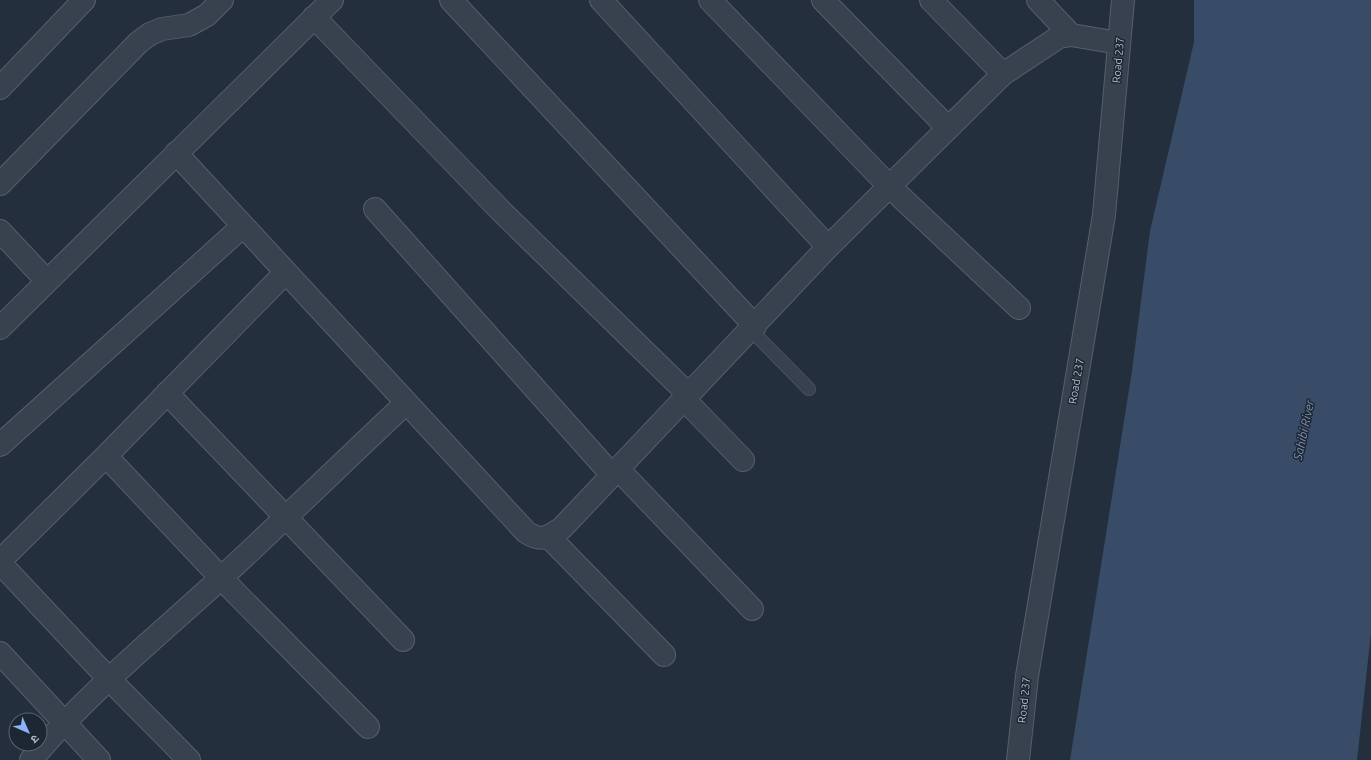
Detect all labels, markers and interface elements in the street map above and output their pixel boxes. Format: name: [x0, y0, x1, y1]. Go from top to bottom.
street label: Road 237: [1110, 36, 1126, 84]
street label: Road 237: [1066, 357, 1086, 405]
water label: Sahibi River: [1291, 398, 1316, 462]
street label: Road 237: [1016, 676, 1032, 724]
north arrow: [8, 712, 48, 752]
text: उ: [28, 733, 42, 746]

